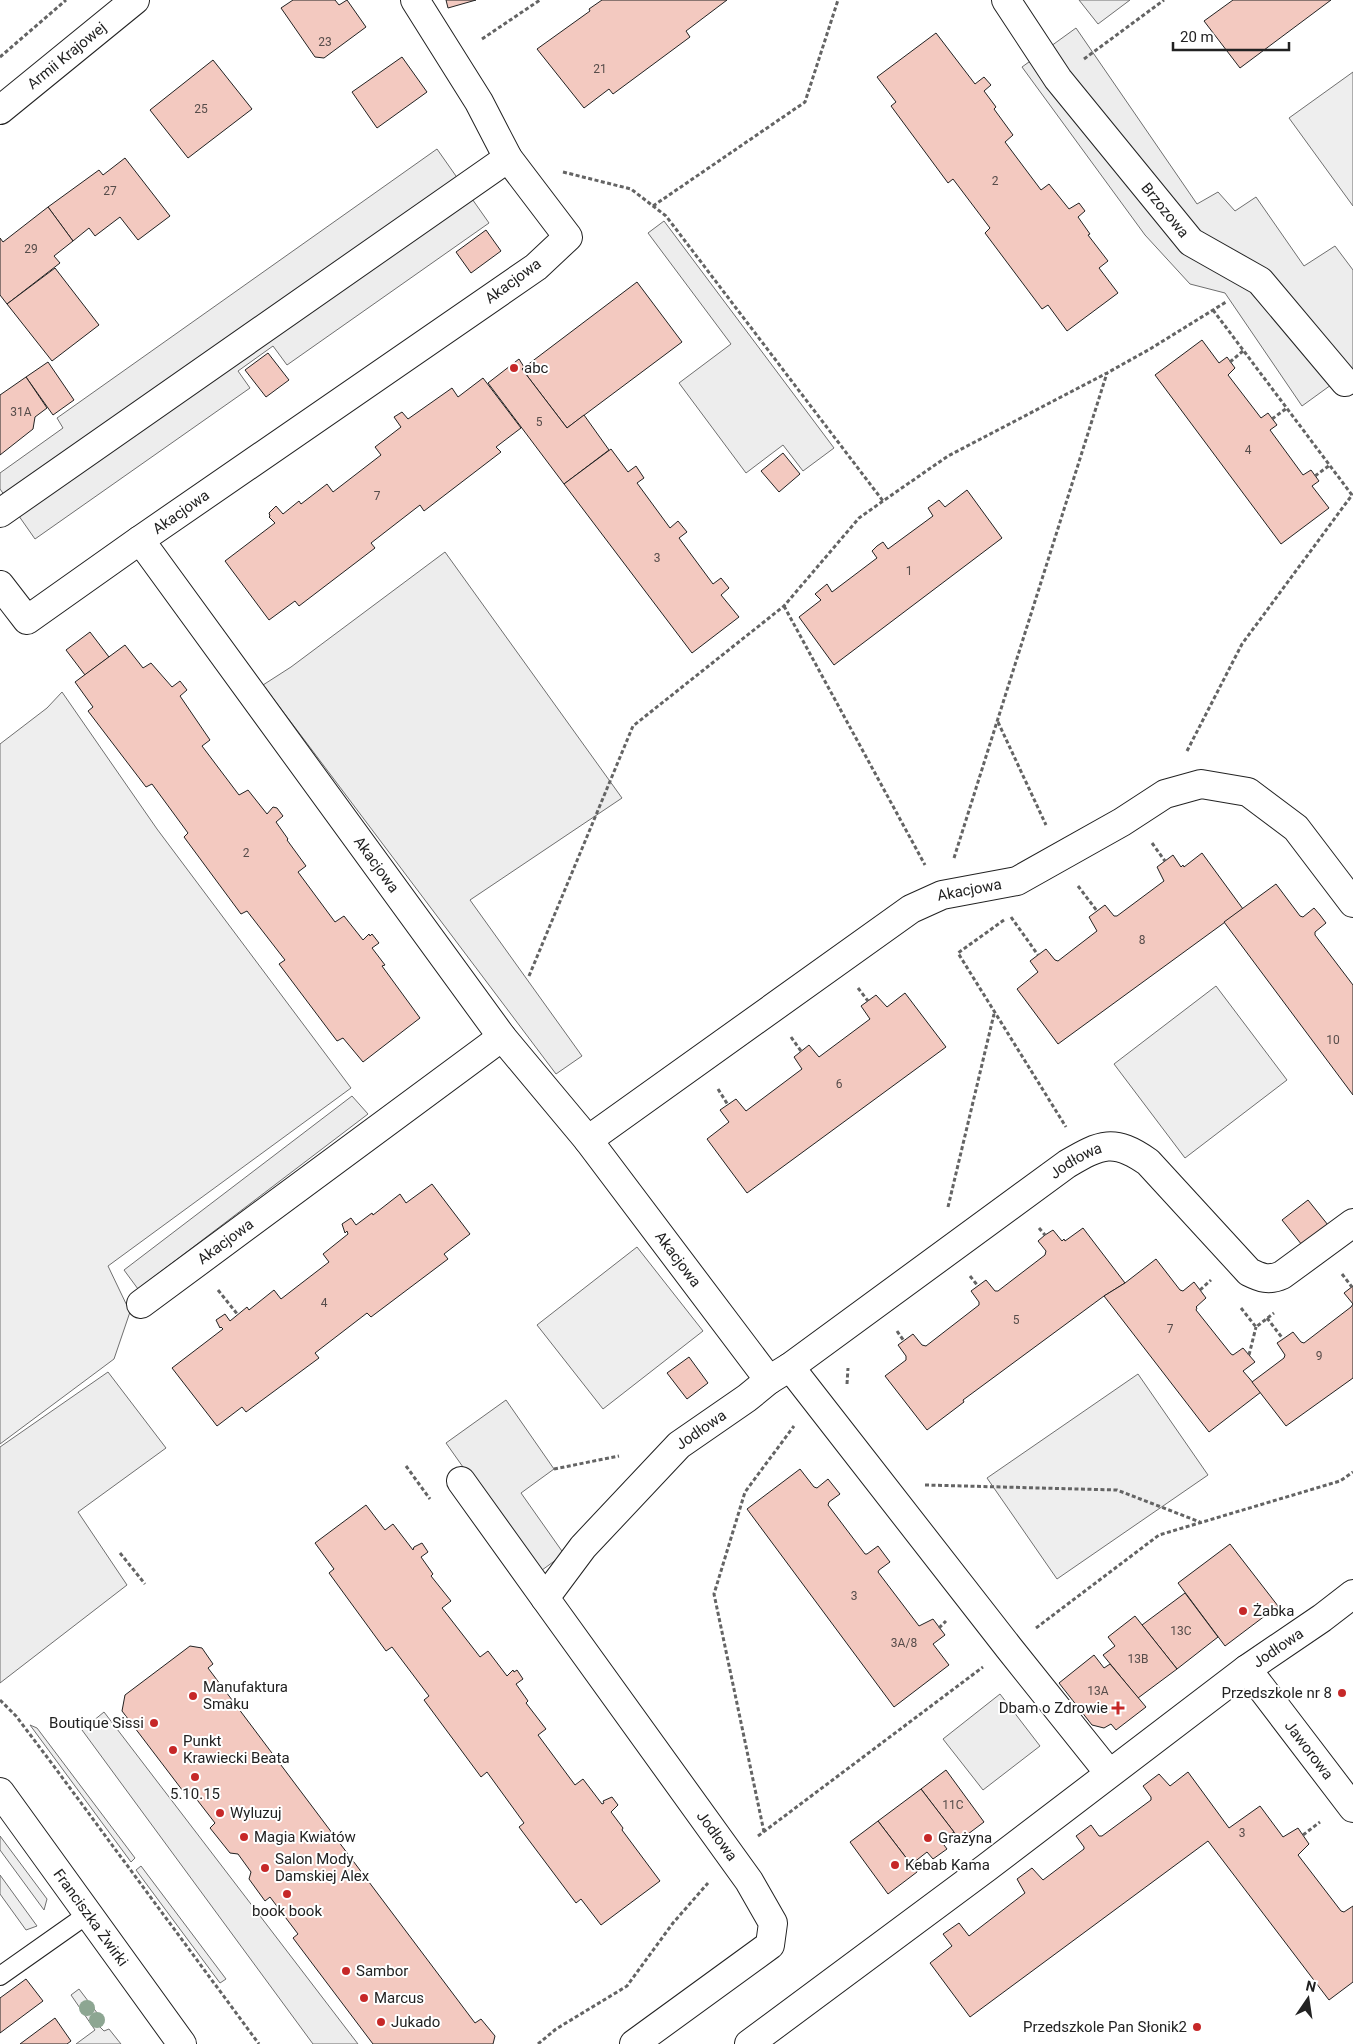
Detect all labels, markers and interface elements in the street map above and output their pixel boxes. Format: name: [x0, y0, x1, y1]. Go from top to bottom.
street label: Armii Krajowej: [24, 18, 110, 93]
scale bar: [1173, 20, 1289, 52]
text: 20 m: [1180, 28, 1214, 46]
house number: 23: [318, 35, 332, 49]
house number: 21: [593, 62, 607, 76]
house number: 25: [194, 102, 208, 116]
house number: 2: [992, 174, 999, 188]
street label: Brzozowa: [1137, 179, 1193, 241]
house number: 27: [103, 184, 117, 198]
house number: 29: [24, 242, 38, 256]
street label: Akacjowa: [481, 255, 545, 307]
place label: abc: [524, 359, 549, 377]
marker: abc: [508, 362, 520, 374]
house number: 31A: [10, 405, 32, 419]
house number: 5: [536, 415, 543, 429]
house number: 4: [1245, 443, 1252, 457]
street label: Akacjowa: [149, 486, 213, 538]
house number: 7: [374, 489, 381, 503]
house number: 3: [654, 551, 660, 565]
house number: 1: [906, 564, 912, 578]
street label: Akacjowa: [350, 833, 403, 896]
house number: 2: [243, 846, 250, 860]
street label: Akacjowa: [936, 875, 1003, 905]
house number: 8: [1139, 933, 1146, 947]
house number: 10: [1326, 1033, 1340, 1047]
house number: 6: [836, 1077, 843, 1091]
street label: Jodłowa: [1046, 1139, 1104, 1183]
street label: Akacjowa: [194, 1215, 257, 1268]
street label: Akacjowa: [651, 1228, 705, 1291]
house number: 4: [321, 1296, 328, 1310]
house number: 5: [1013, 1313, 1020, 1327]
house number: 7: [1167, 1322, 1174, 1336]
house number: 9: [1316, 1349, 1322, 1363]
street label: Jodłowa: [672, 1406, 730, 1454]
house number: 3: [851, 1589, 857, 1603]
place label: Żabka: [1253, 1602, 1294, 1620]
marker: Żabka: [1237, 1605, 1249, 1617]
house number: 13C: [1170, 1624, 1192, 1638]
street label: Jodłowa: [1249, 1624, 1307, 1671]
house number: 3A/8: [891, 1636, 917, 1650]
house number: 13B: [1128, 1652, 1148, 1666]
place label: Manufaktura Smaku: [203, 1678, 288, 1713]
house number: 13A: [1087, 1684, 1109, 1698]
place label: Przedszkole nr 8: [1222, 1684, 1332, 1702]
marker: Przedszkole nr 8: [1336, 1687, 1348, 1699]
marker: Manufaktura Smaku: [187, 1690, 199, 1702]
place label: Dbam o Zdrowie: [999, 1699, 1108, 1717]
marker: Dbam o Zdrowie: [1112, 1702, 1124, 1714]
place label: Boutique Sissi: [49, 1714, 144, 1732]
marker: Boutique Sissi: [148, 1717, 160, 1729]
street label: Jaworowa: [1281, 1717, 1337, 1783]
place label: Punkt Krawiecki Beata: [183, 1732, 290, 1767]
marker: Punkt Krawiecki Beata: [167, 1744, 179, 1756]
marker: 5.10.15: [189, 1771, 201, 1783]
place label: 5.10.15: [170, 1785, 220, 1803]
house number: 11C: [942, 1798, 964, 1812]
place label: Wyluzuj: [230, 1804, 282, 1822]
marker: Wyluzuj: [214, 1807, 226, 1819]
street label: Jodłowa: [693, 1808, 741, 1864]
house number: 3: [1239, 1826, 1245, 1840]
place label: Magia Kwiatów: [254, 1828, 356, 1846]
place label: Grażyna: [938, 1829, 992, 1847]
marker: Magia Kwiatów: [238, 1831, 250, 1843]
marker: Grażyna: [922, 1832, 934, 1844]
place label: Salon Mody Damskiej Alex: [275, 1850, 370, 1885]
place label: Kebab Kama: [905, 1856, 990, 1874]
marker: Kebab Kama: [889, 1859, 901, 1871]
marker: Salon Mody Damskiej Alex: [259, 1862, 271, 1874]
street label: Franciszka Żwirki: [50, 1865, 132, 1970]
marker: book book: [281, 1888, 293, 1900]
place label: book book: [252, 1902, 322, 1920]
place label: Sambor: [356, 1962, 408, 1980]
marker: Sambor: [340, 1965, 352, 1977]
north arrow: [1283, 1974, 1333, 2024]
text: N: [1304, 1977, 1318, 1995]
place label: Marcus: [374, 1989, 424, 2007]
marker: Marcus: [358, 1992, 370, 2004]
place label: Jukado: [391, 2013, 440, 2031]
marker: Jukado: [375, 2016, 387, 2028]
place label: Przedszkole Pan Słonik2: [1023, 2018, 1187, 2036]
marker: Przedszkole Pan Słonik2: [1191, 2021, 1203, 2033]

